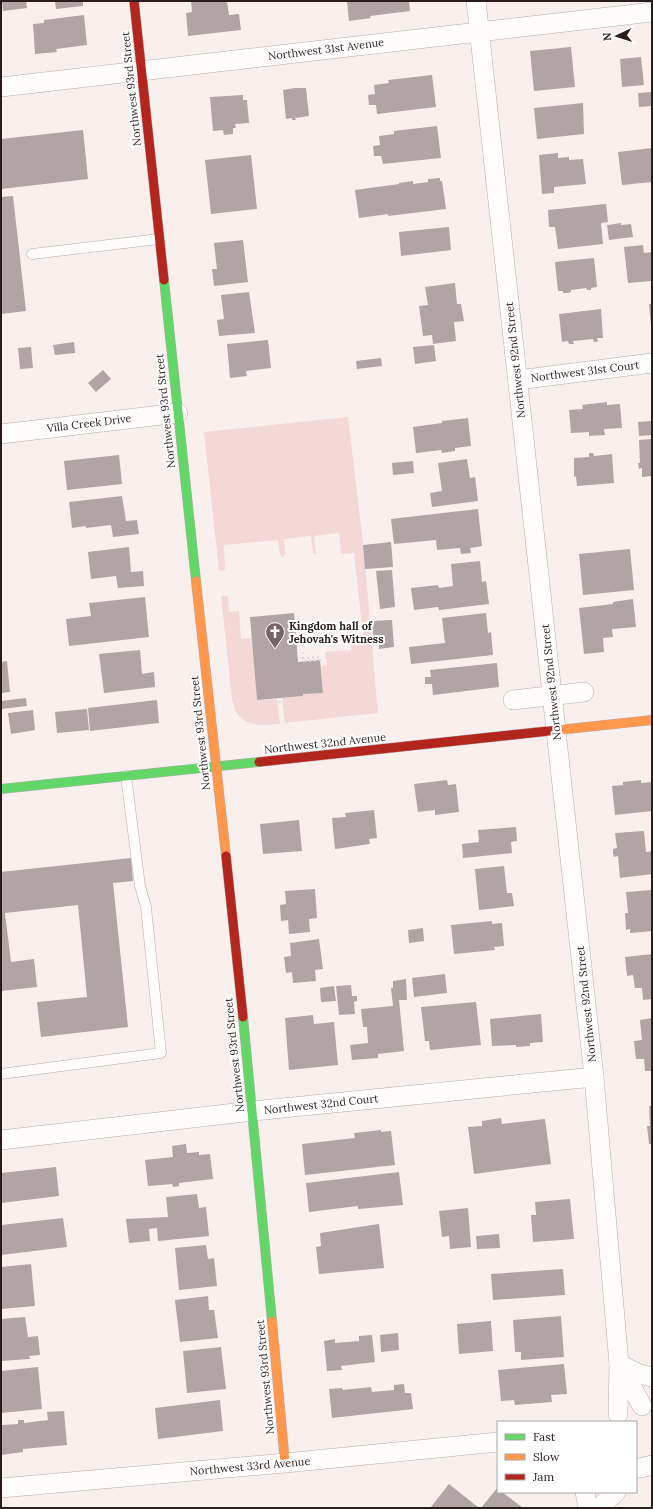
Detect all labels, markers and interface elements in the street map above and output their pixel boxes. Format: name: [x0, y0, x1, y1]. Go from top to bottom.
north arrow: [597, 16, 637, 56]
street label: Northwest 93rd Street: [118, 30, 144, 147]
text: N: [600, 31, 614, 41]
street label: Northwest 31st Avenue: [267, 35, 385, 63]
street label: Northwest 92nd Street: [502, 300, 528, 419]
street label: Northwest 93rd Street: [152, 352, 178, 469]
street label: Northwest 31st Court: [530, 357, 641, 385]
street label: Villa Creek Drive: [45, 411, 132, 435]
place label: Kingdom hall of Jehovah's Witness: [289, 619, 384, 646]
church icon: Kingdom hall of Jehovah's Witness: [264, 621, 286, 649]
street label: Northwest 92nd Street: [538, 622, 564, 741]
street label: Northwest 93rd Street: [187, 674, 213, 791]
street label: Northwest 32nd Avenue: [263, 730, 387, 756]
street label: Northwest 92nd Street: [573, 944, 599, 1063]
street label: Northwest 93rd Street: [221, 996, 247, 1113]
street label: Northwest 32nd Court: [263, 1091, 380, 1117]
street label: Northwest 93rd Street: [253, 1318, 277, 1435]
legend: [497, 1421, 637, 1493]
text: Fast: [533, 1429, 556, 1444]
text: Slow: [533, 1449, 560, 1464]
street label: Northwest 33rd Avenue: [189, 1454, 311, 1478]
text: Jam: [532, 1469, 554, 1484]

